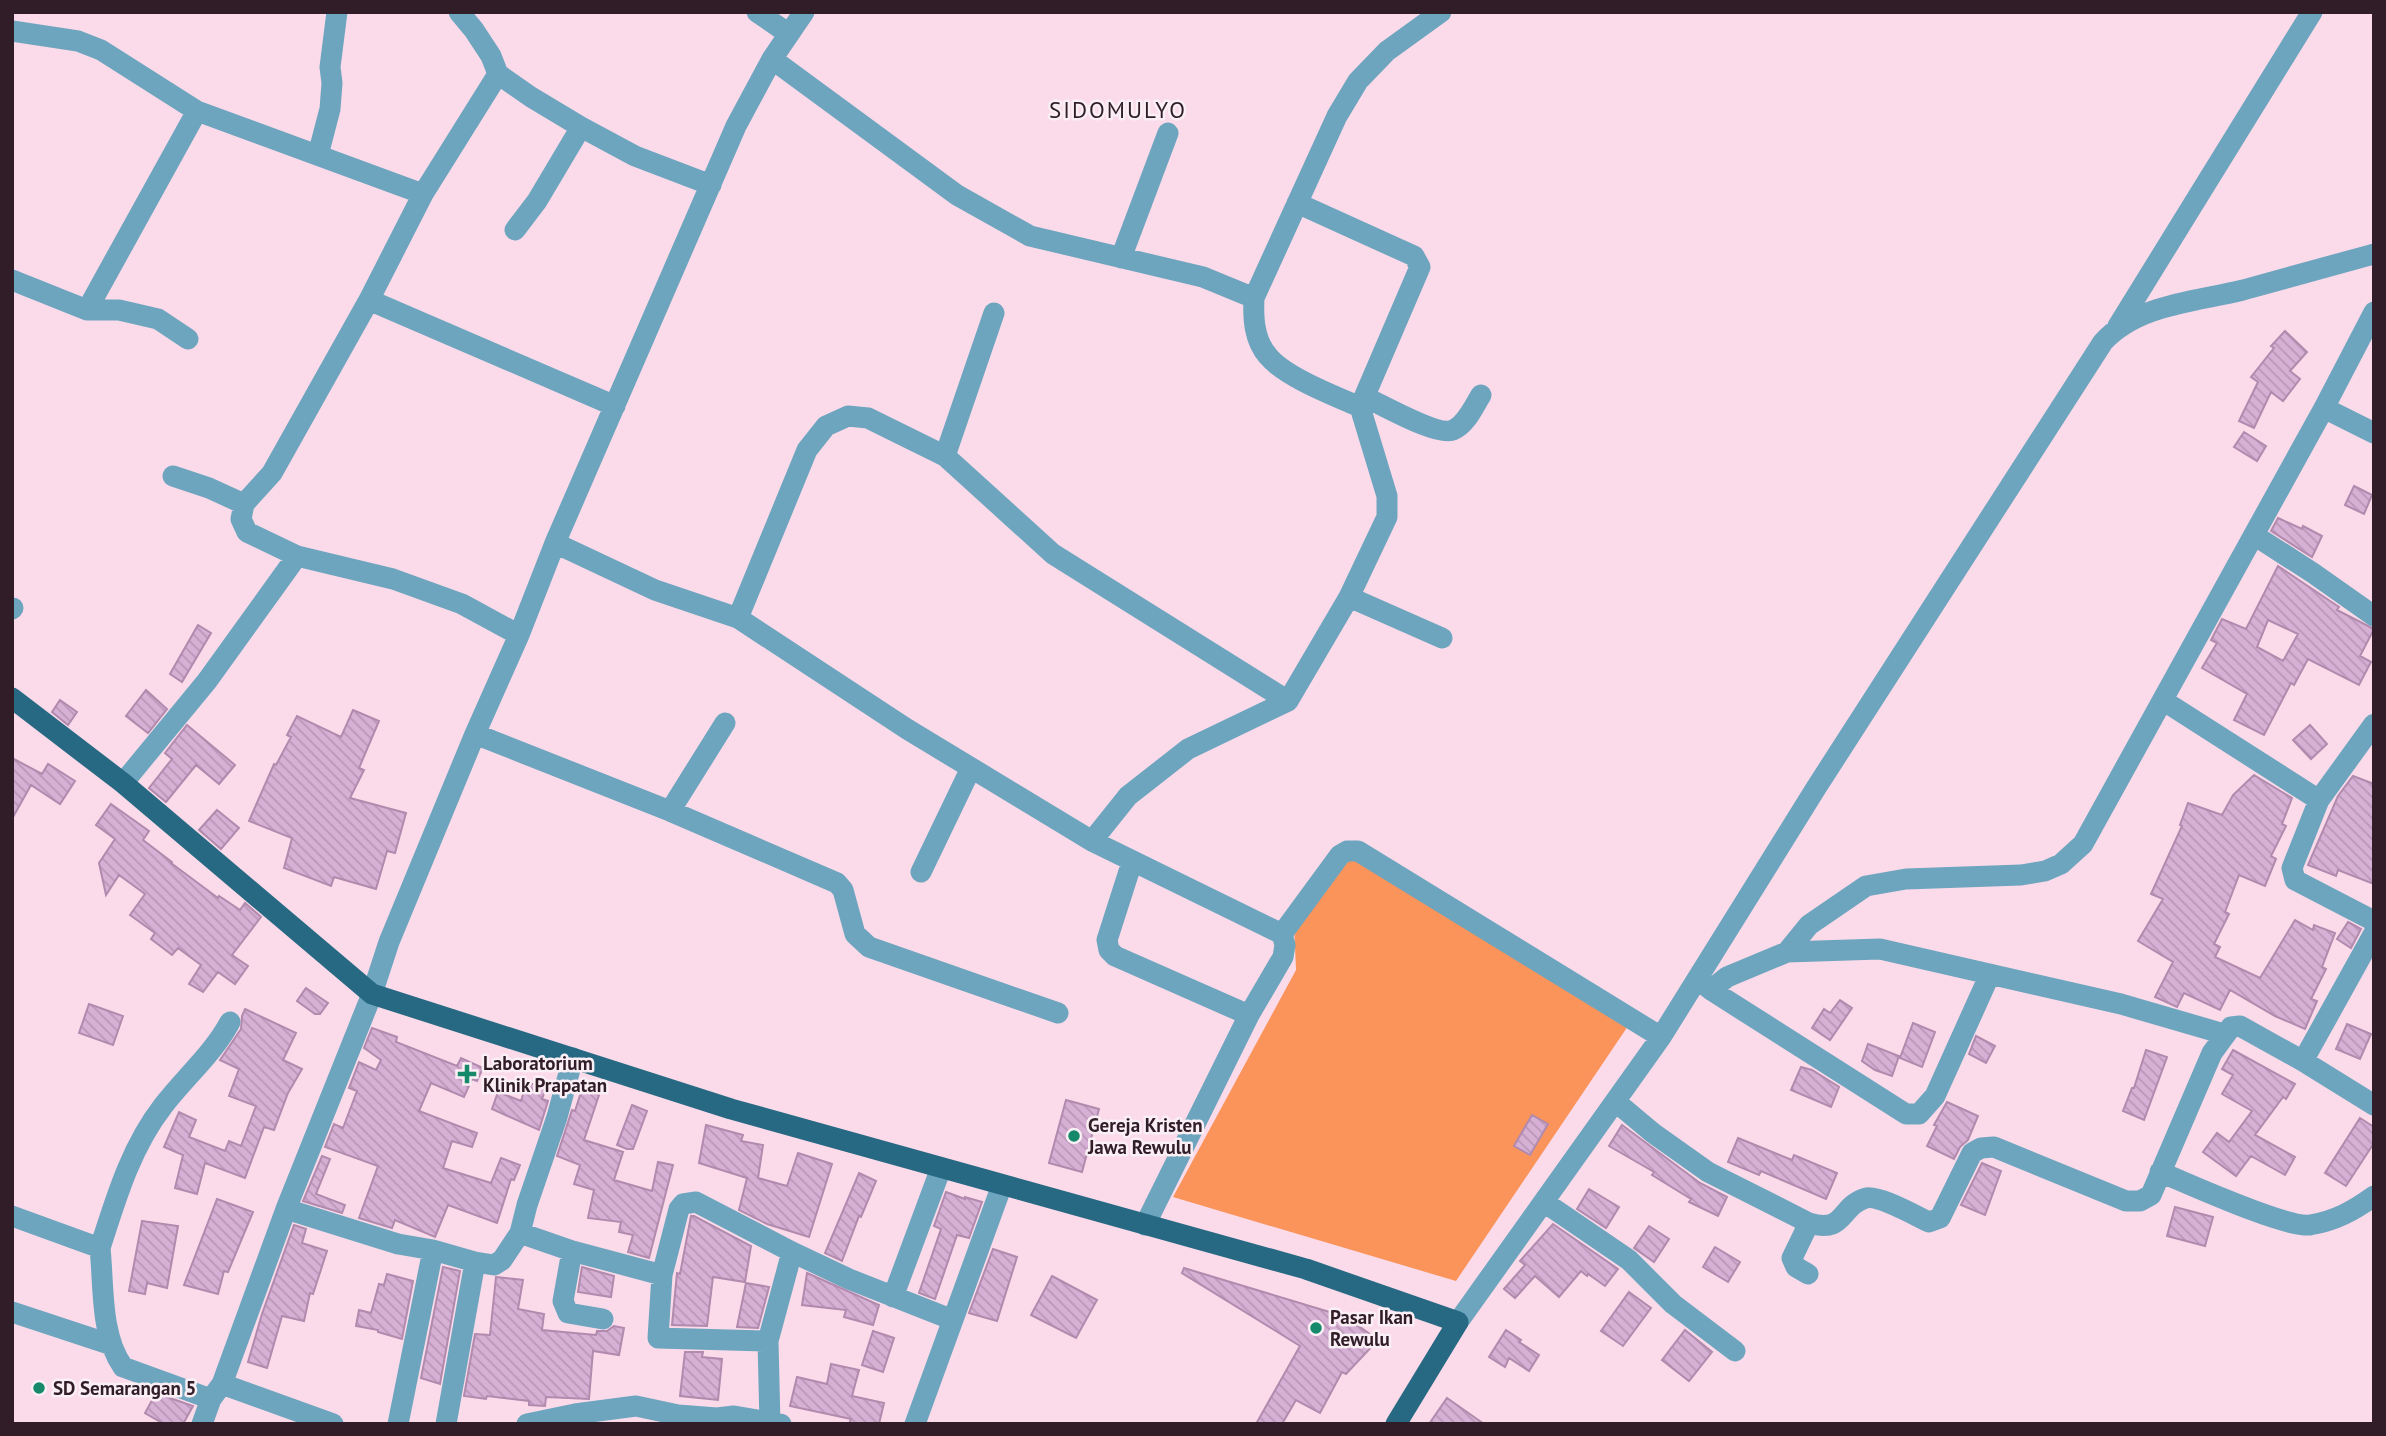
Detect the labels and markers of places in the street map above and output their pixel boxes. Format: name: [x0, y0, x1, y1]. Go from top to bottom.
place label: Laboratorium Klinik Prapatan: [483, 1051, 607, 1097]
marker: Laboratorium Klinik Prapatan: [457, 1064, 477, 1084]
place label: Gereja Kristen Jawa Rewulu: [1087, 1113, 1203, 1159]
marker: Gereja Kristen Jawa Rewulu: [1066, 1128, 1082, 1144]
place label: Pasar Ikan Rewulu: [1330, 1305, 1413, 1351]
marker: Pasar Ikan Rewulu: [1308, 1320, 1324, 1336]
place label: SD Semarangan 5: [53, 1376, 196, 1400]
marker: SD Semarangan 5: [31, 1380, 47, 1396]

